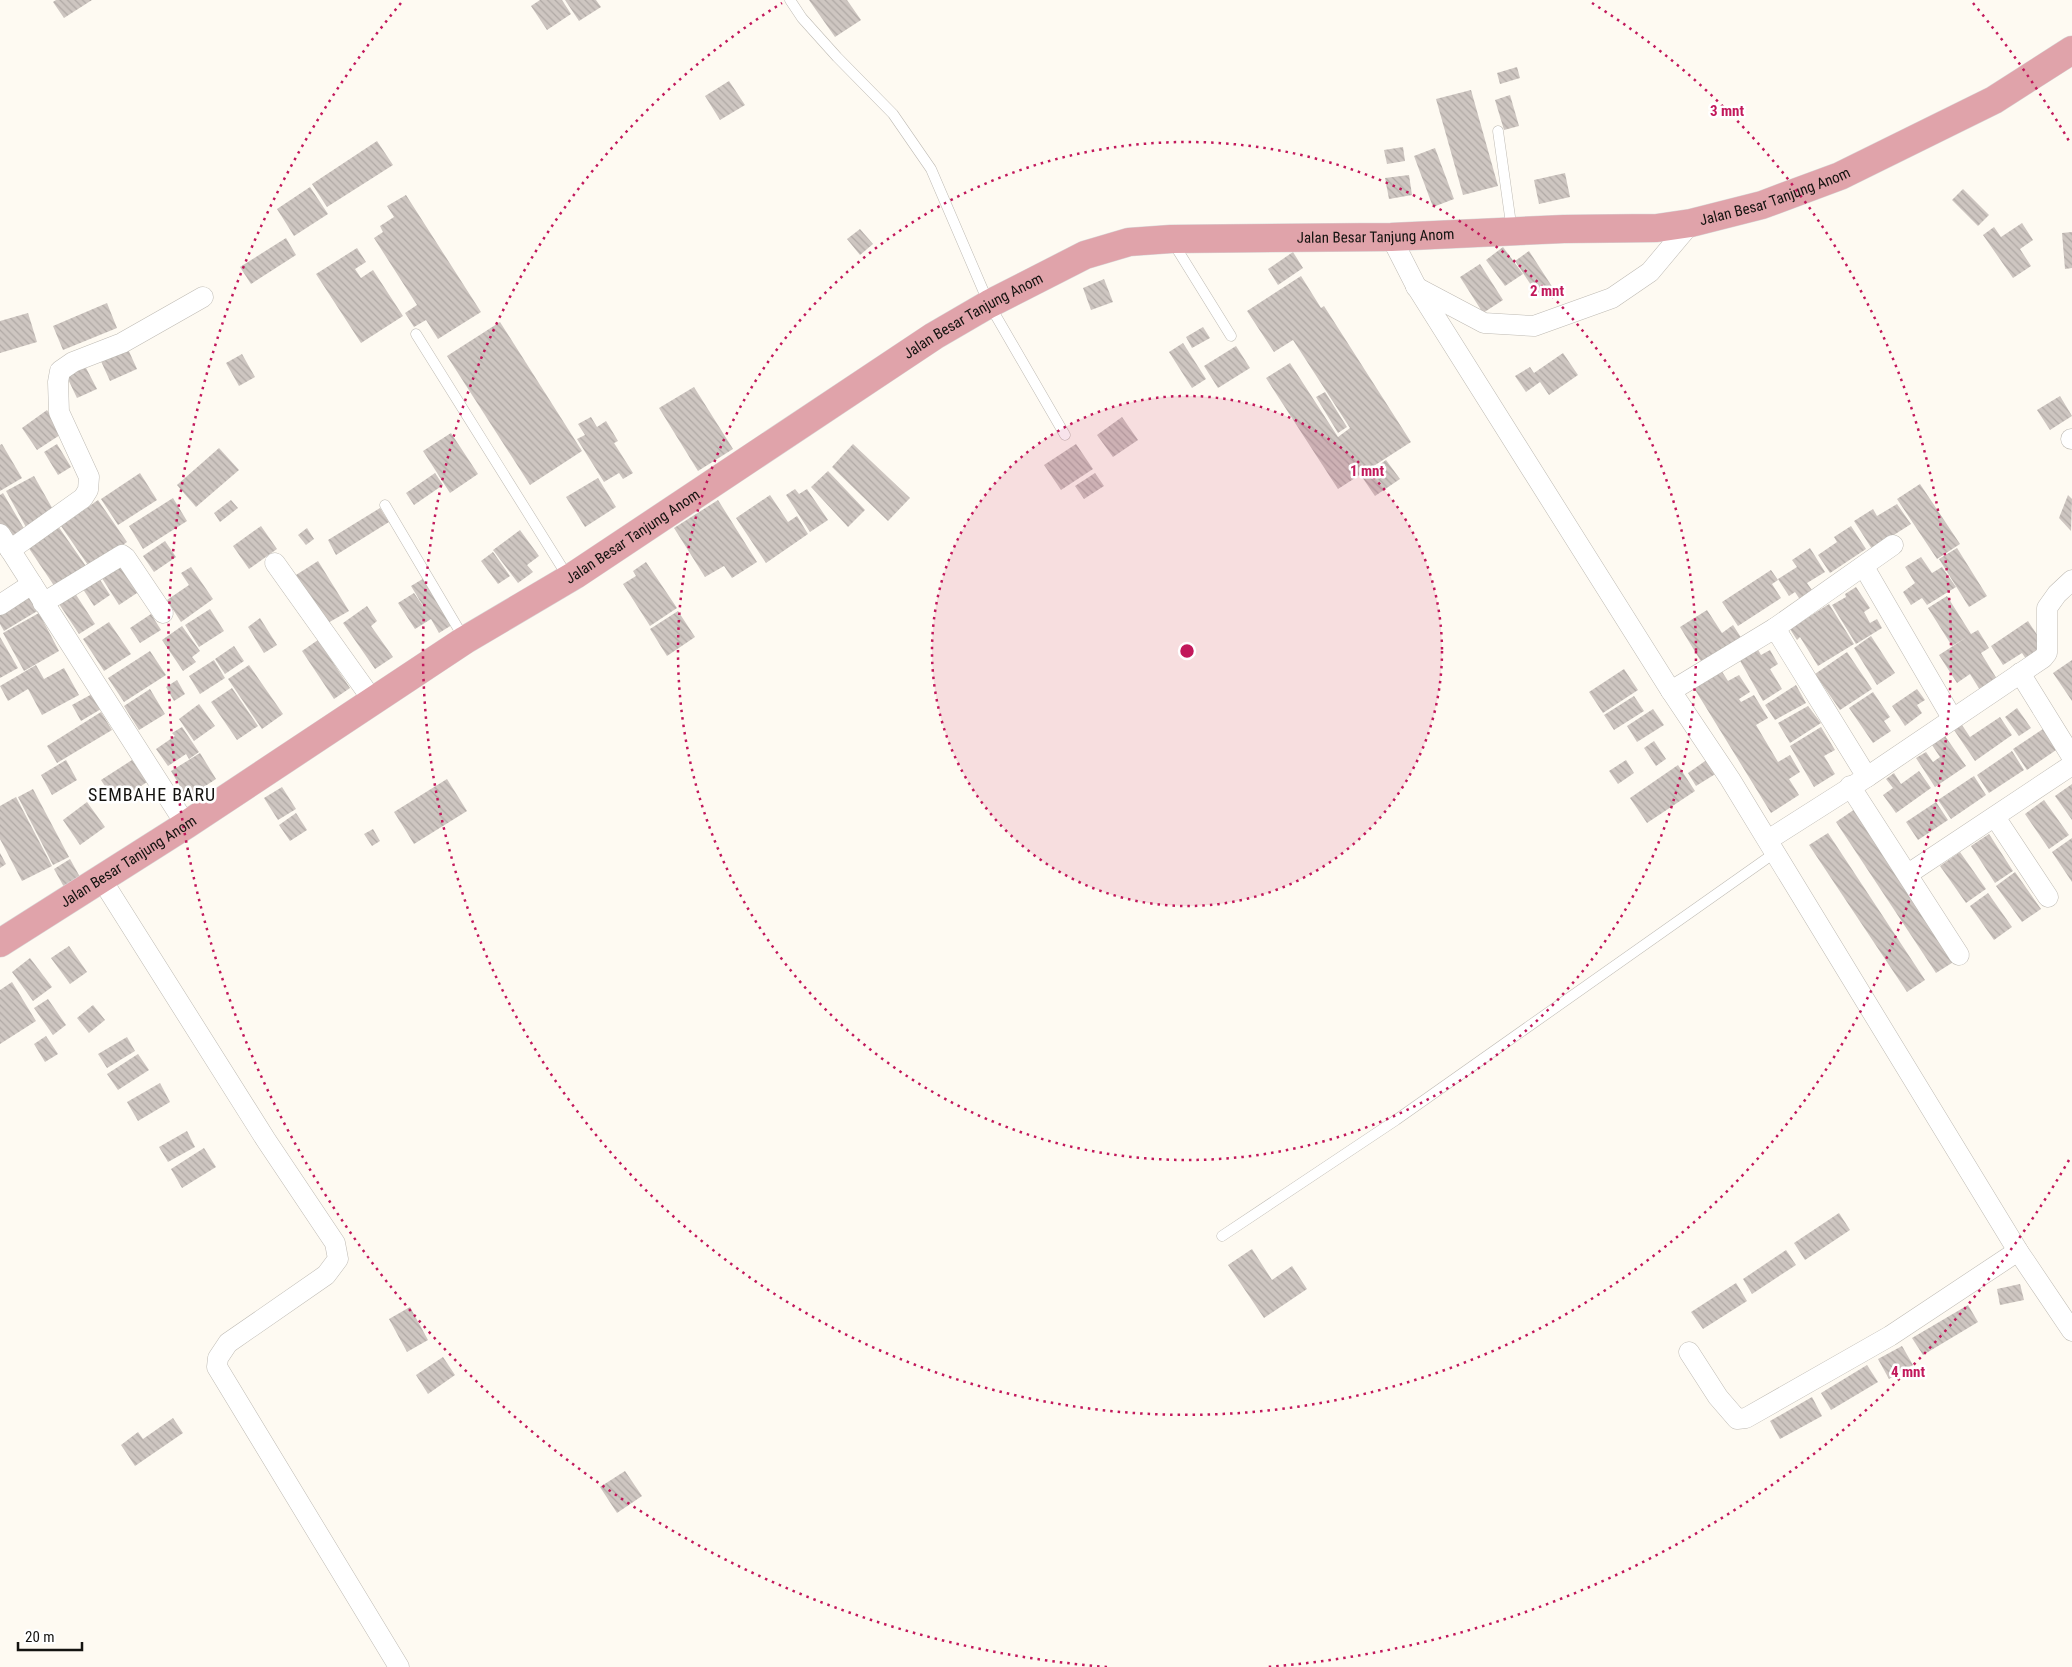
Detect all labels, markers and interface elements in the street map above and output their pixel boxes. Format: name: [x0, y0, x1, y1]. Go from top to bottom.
text: 3 mnt: [1710, 102, 1744, 120]
street label: Jalan Besar Tanjung Anom: [1698, 163, 1853, 229]
street label: Jalan Besar Tanjung Anom: [1297, 225, 1455, 247]
street label: Jalan Besar Tanjung Anom: [900, 269, 1046, 363]
text: 2 mnt: [1530, 282, 1564, 300]
text: 1 mnt: [1350, 462, 1384, 480]
street label: Jalan Besar Tanjung Anom: [562, 485, 703, 588]
centre of rings: [1178, 642, 1196, 660]
district label: SEMBAHE BARU: [88, 784, 216, 805]
street label: Jalan Besar Tanjung Anom: [57, 812, 200, 911]
text: 4 mnt: [1891, 1363, 1925, 1381]
scale bar: [18, 1620, 81, 1652]
text: 20 m: [25, 1628, 55, 1646]

